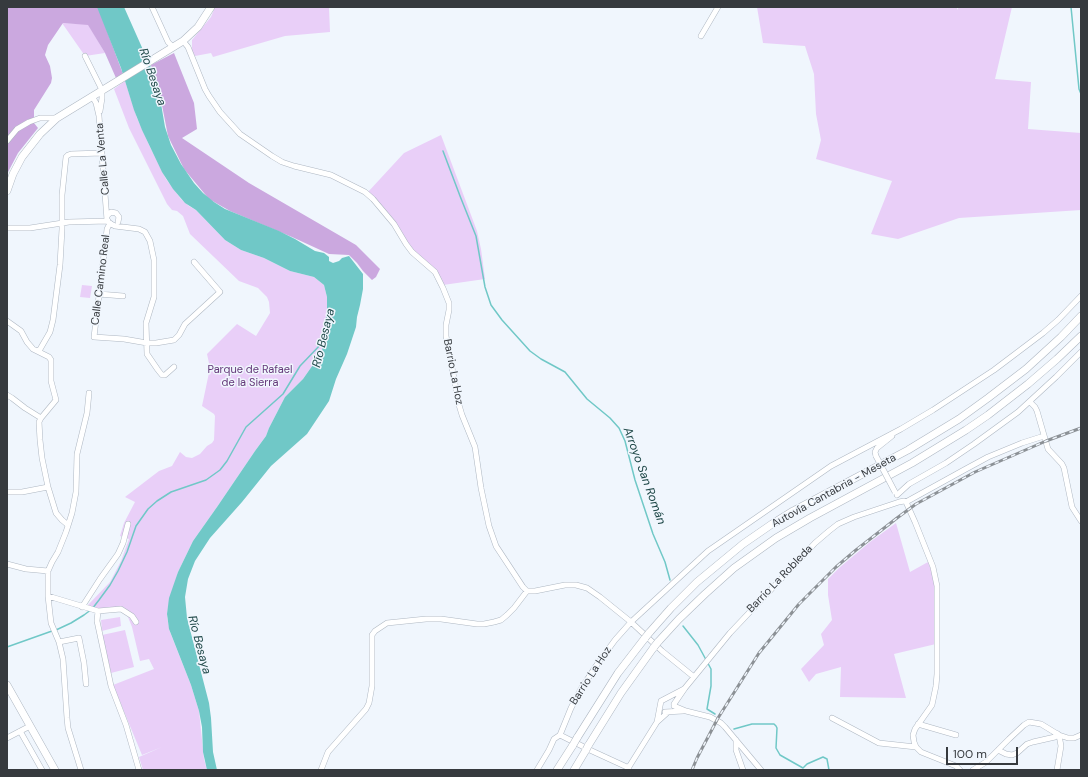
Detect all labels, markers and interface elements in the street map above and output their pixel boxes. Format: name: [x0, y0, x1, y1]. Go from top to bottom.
water label: Río Besaya: [135, 46, 169, 108]
street label: Calle La Venta: [93, 122, 113, 196]
street label: Calle Camino Real: [89, 234, 113, 326]
water label: Río Besaya: [310, 307, 338, 369]
street label: Barrio La Hoz: [440, 338, 466, 406]
park label: Parque de Rafael de la Sierra: [208, 363, 292, 389]
water label: Arroyo San Román: [620, 425, 668, 527]
street label: Autovía Cantabria - Meseta: [769, 451, 899, 531]
street label: Barrio La Robleda: [744, 542, 816, 616]
water label: Río Besaya: [184, 614, 214, 676]
street label: Barrio La Hoz: [567, 644, 615, 708]
scale bar: [948, 739, 1020, 765]
text: 100 m: [953, 746, 987, 762]

